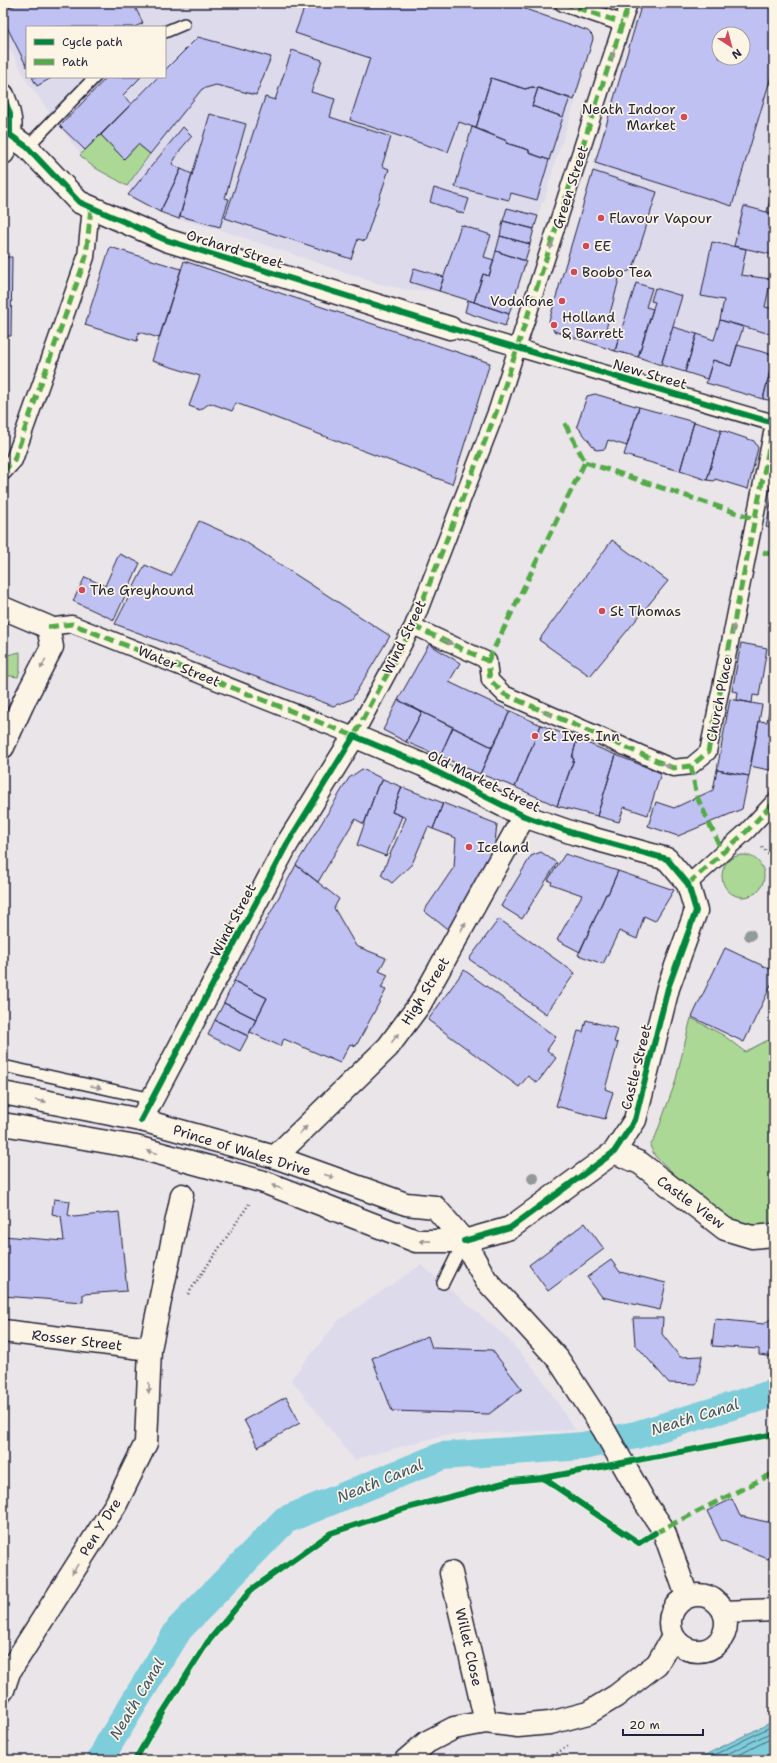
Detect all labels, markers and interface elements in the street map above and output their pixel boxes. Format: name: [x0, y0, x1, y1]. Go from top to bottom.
legend: [26, 26, 166, 78]
north arrow: [711, 26, 751, 66]
text: Cycle path: [62, 34, 123, 50]
text: N: [728, 45, 745, 62]
one-way arrow: [609, 48, 615, 60]
text: Path: [62, 54, 88, 70]
place label: Neath Indoor Market: [582, 100, 676, 134]
marker: Neath Indoor Market: [679, 112, 689, 122]
street label: Green Street: [548, 143, 592, 231]
place label: Flavour Vapour: [609, 209, 712, 227]
marker: Flavour Vapour: [596, 213, 606, 223]
street label: Orchard Street: [184, 226, 286, 272]
place label: EE: [594, 237, 611, 255]
one-way arrow: [549, 238, 555, 250]
marker: EE: [581, 241, 591, 251]
place label: Boobo Tea: [582, 263, 652, 281]
marker: Boobo Tea: [569, 267, 579, 277]
place label: Vodafone: [490, 292, 554, 310]
marker: Vodafone: [557, 296, 567, 306]
place label: Holland & Barrett: [562, 308, 624, 342]
marker: Holland & Barrett: [549, 320, 559, 330]
street label: New Street: [611, 355, 689, 393]
place label: The Greyhound: [90, 581, 194, 599]
marker: The Greyhound: [77, 585, 87, 595]
street label: Wind Street: [378, 597, 430, 677]
place label: St Thomas: [610, 602, 681, 620]
marker: St Thomas: [597, 606, 607, 616]
one-way arrow: [730, 624, 736, 636]
one-way arrow: [442, 639, 453, 645]
street label: Water Street: [135, 641, 223, 691]
street label: Church Place: [702, 655, 736, 743]
one-way arrow: [40, 658, 47, 669]
one-way arrow: [542, 710, 553, 716]
place label: St Ives Inn: [543, 727, 620, 745]
marker: St Ives Inn: [530, 731, 540, 741]
street label: Old Market Street: [425, 746, 543, 816]
one-way arrow: [661, 762, 672, 768]
place label: Iceland: [477, 838, 529, 856]
marker: Iceland: [464, 842, 474, 852]
street label: Wind Street: [206, 880, 260, 960]
one-way arrow: [459, 921, 466, 933]
street label: High Street: [397, 954, 453, 1028]
street label: Castle Street: [617, 1022, 655, 1112]
one-way arrow: [391, 1032, 399, 1043]
one-way arrow: [90, 1084, 102, 1090]
one-way arrow: [35, 1098, 47, 1104]
street label: Prince of Wales Drive: [171, 1120, 313, 1180]
one-way arrow: [298, 1125, 308, 1135]
one-way arrow: [146, 1148, 158, 1154]
street label: Castle View: [654, 1171, 728, 1233]
one-way arrow: [323, 1174, 335, 1180]
one-way arrow: [270, 1183, 282, 1189]
one-way arrow: [418, 1238, 431, 1244]
street label: Rosser Street: [31, 1326, 123, 1354]
one-way arrow: [145, 1382, 152, 1394]
water label: Neath Canal: [648, 1394, 742, 1440]
water label: Neath Canal: [334, 1455, 426, 1507]
street label: Pen Y Dre: [75, 1495, 125, 1559]
one-way arrow: [71, 1563, 78, 1574]
street label: Willet Close: [451, 1606, 487, 1688]
water label: Neath Canal: [105, 1654, 169, 1743]
scale bar: [623, 1711, 703, 1737]
text: 20 m: [629, 1717, 660, 1733]

